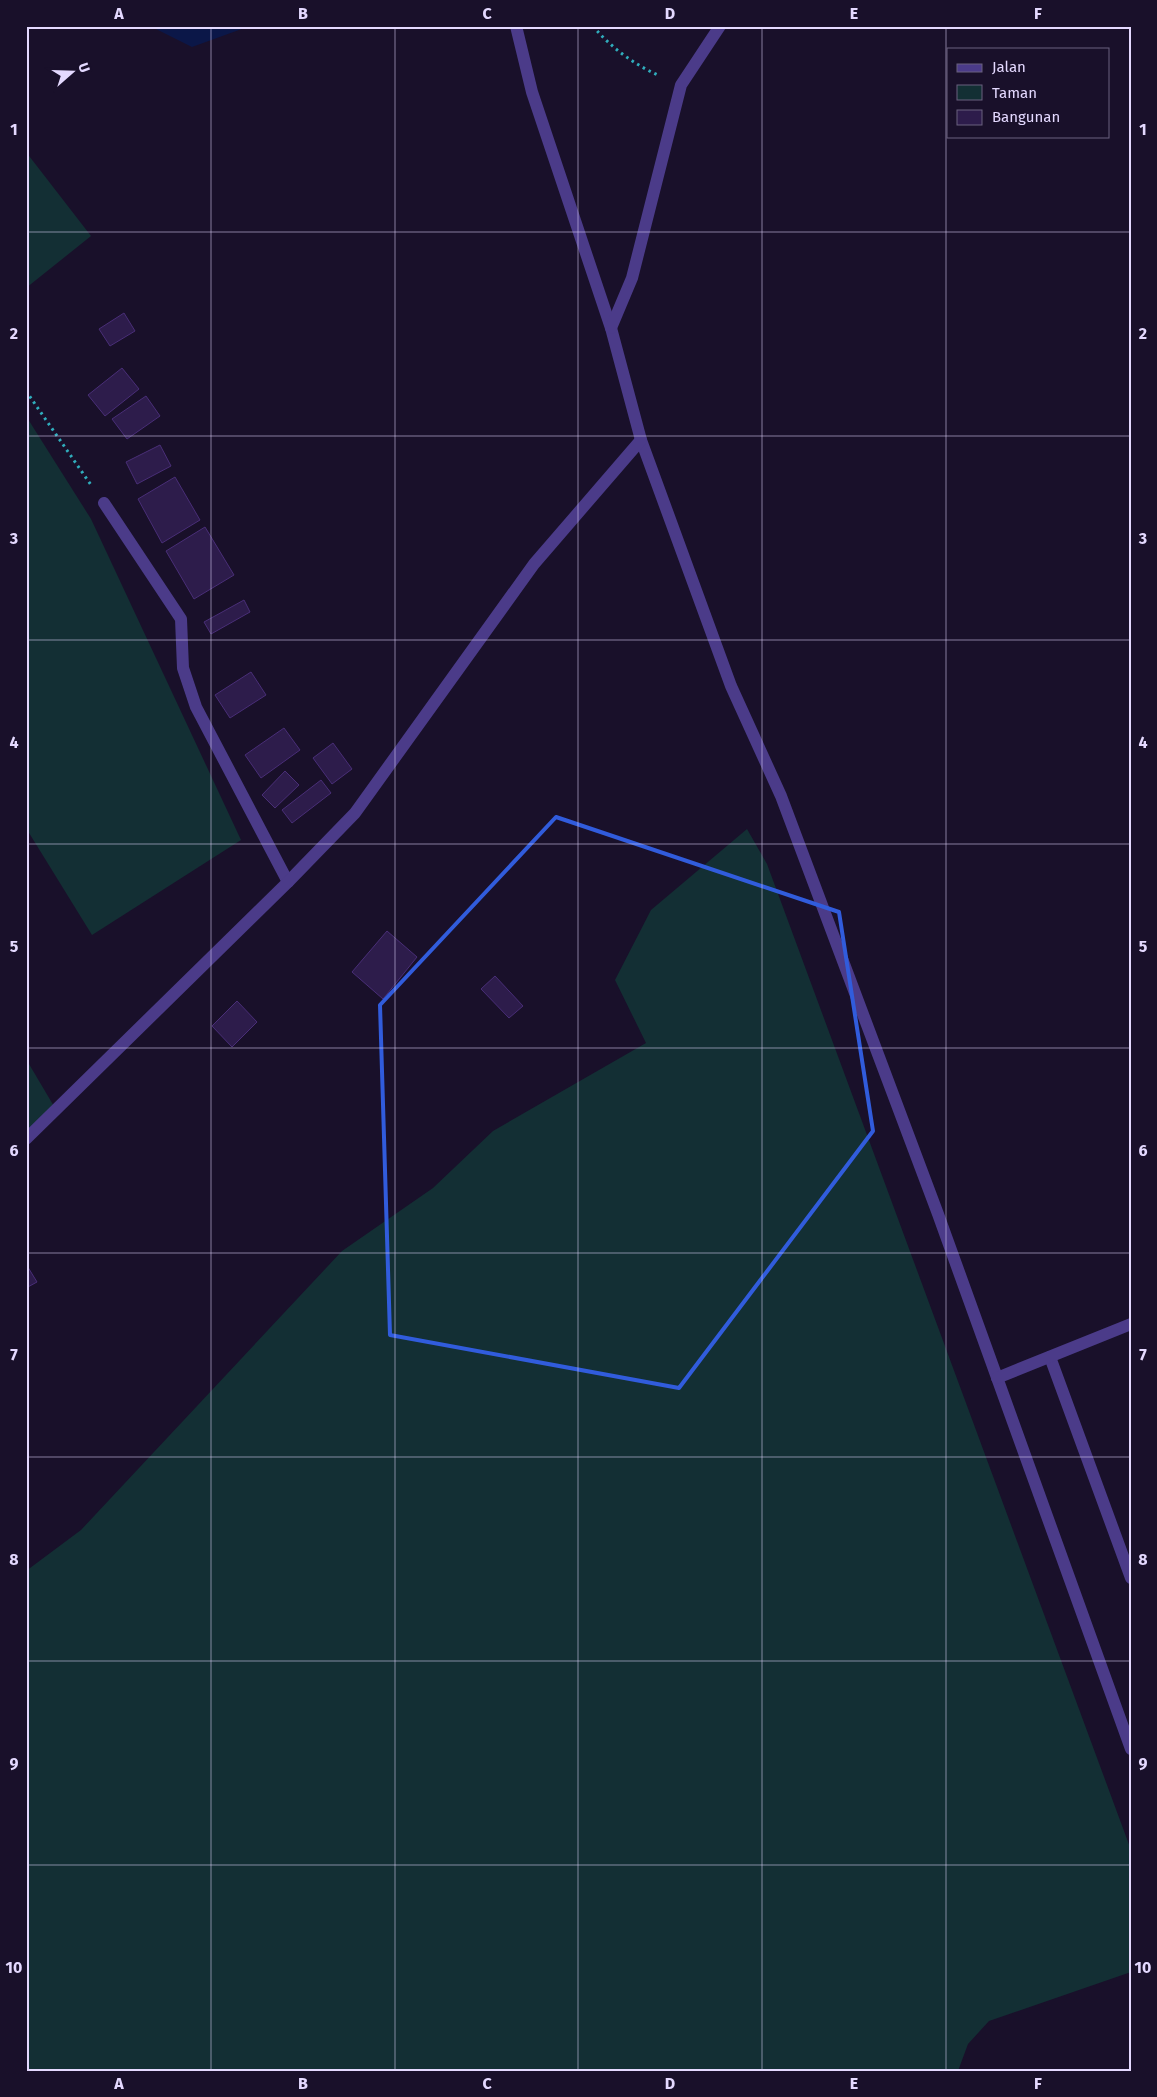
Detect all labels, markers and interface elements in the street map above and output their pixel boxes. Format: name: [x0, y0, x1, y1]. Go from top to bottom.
text: A: [113, 4, 124, 23]
text: B: [298, 4, 308, 23]
text: C: [482, 4, 492, 23]
text: D: [665, 4, 675, 23]
text: E: [850, 4, 858, 23]
text: F: [1034, 4, 1042, 23]
north arrow: [48, 48, 98, 98]
legend: [947, 48, 1110, 138]
text: Jalan: [992, 58, 1026, 76]
text: U: [74, 61, 93, 75]
text: Taman: [992, 84, 1037, 102]
text: Bangunan: [992, 108, 1060, 126]
text: 1: [10, 120, 18, 139]
text: 1: [1139, 120, 1147, 139]
text: 2: [10, 324, 18, 343]
text: 2: [1139, 324, 1147, 343]
text: 3: [9, 529, 18, 548]
text: 3: [1138, 529, 1147, 548]
text: 4: [9, 733, 19, 752]
text: 4: [1138, 733, 1148, 752]
text: 5: [10, 937, 19, 956]
text: 5: [1139, 937, 1148, 956]
text: 6: [9, 1141, 19, 1160]
text: 6: [1138, 1141, 1148, 1160]
text: 7: [10, 1345, 18, 1364]
text: 7: [1139, 1345, 1147, 1364]
text: 8: [9, 1550, 19, 1569]
text: 8: [1138, 1550, 1148, 1569]
text: 9: [10, 1754, 19, 1773]
text: 9: [1139, 1754, 1148, 1773]
text: 10: [6, 1958, 22, 1977]
text: 10: [1135, 1958, 1151, 1977]
text: A: [113, 2074, 124, 2093]
text: B: [298, 2074, 308, 2093]
text: C: [482, 2074, 492, 2093]
text: D: [665, 2074, 675, 2093]
text: E: [850, 2074, 858, 2093]
text: F: [1034, 2074, 1042, 2093]

